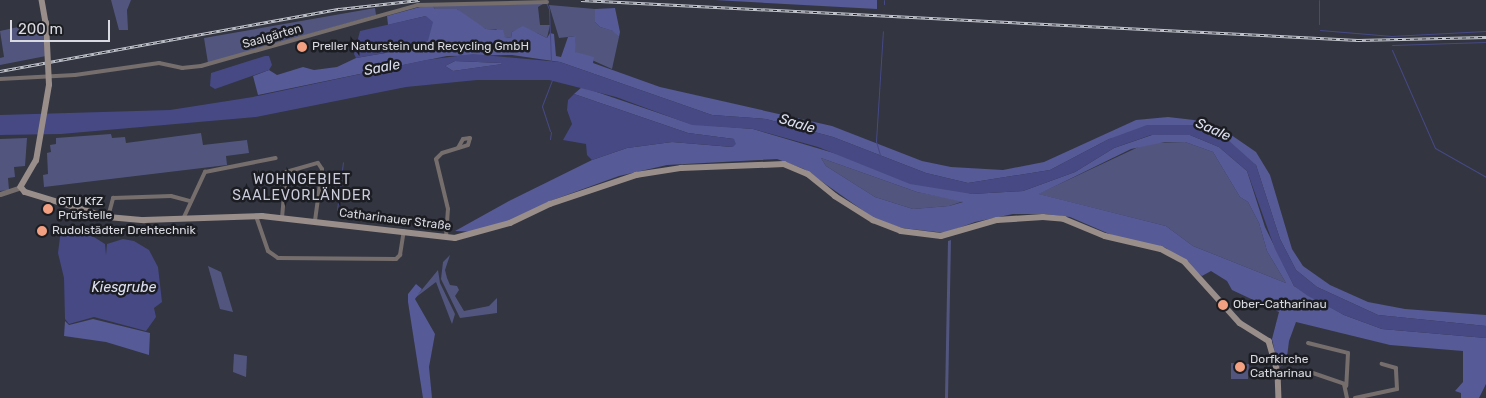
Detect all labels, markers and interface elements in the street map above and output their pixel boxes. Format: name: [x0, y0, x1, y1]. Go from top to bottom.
scale bar: [12, 10, 112, 42]
text: 200 m: [18, 20, 63, 38]
street label: Saalgärten: [241, 22, 303, 52]
place label: Preller Naturstein und Recycling GmbH: [312, 40, 529, 54]
marker: Preller Naturstein und Recycling GmbH: [296, 41, 308, 53]
water label: Saale: [363, 56, 401, 80]
water label: Saale: [777, 111, 817, 137]
water label: Saale: [1193, 115, 1233, 145]
district label: WOHNGEBIET SAALEVORLÄNDER: [231, 172, 373, 204]
place label: GTU KfZ Prüfstelle: [58, 195, 112, 223]
marker: GTU KfZ Prüfstelle: [42, 203, 54, 215]
street label: Catharinauer Straße: [338, 206, 452, 234]
place label: Rudolstädter Drehtechnik: [52, 224, 196, 238]
marker: Rudolstädter Drehtechnik: [36, 225, 48, 237]
water label: Kiesgrube: [92, 280, 156, 296]
place label: Ober-Catharinau: [1233, 298, 1327, 312]
marker: Ober-Catharinau: [1217, 299, 1229, 311]
place label: Dorfkirche Catharinau: [1250, 353, 1312, 381]
marker: Dorfkirche Catharinau: [1234, 361, 1246, 373]

